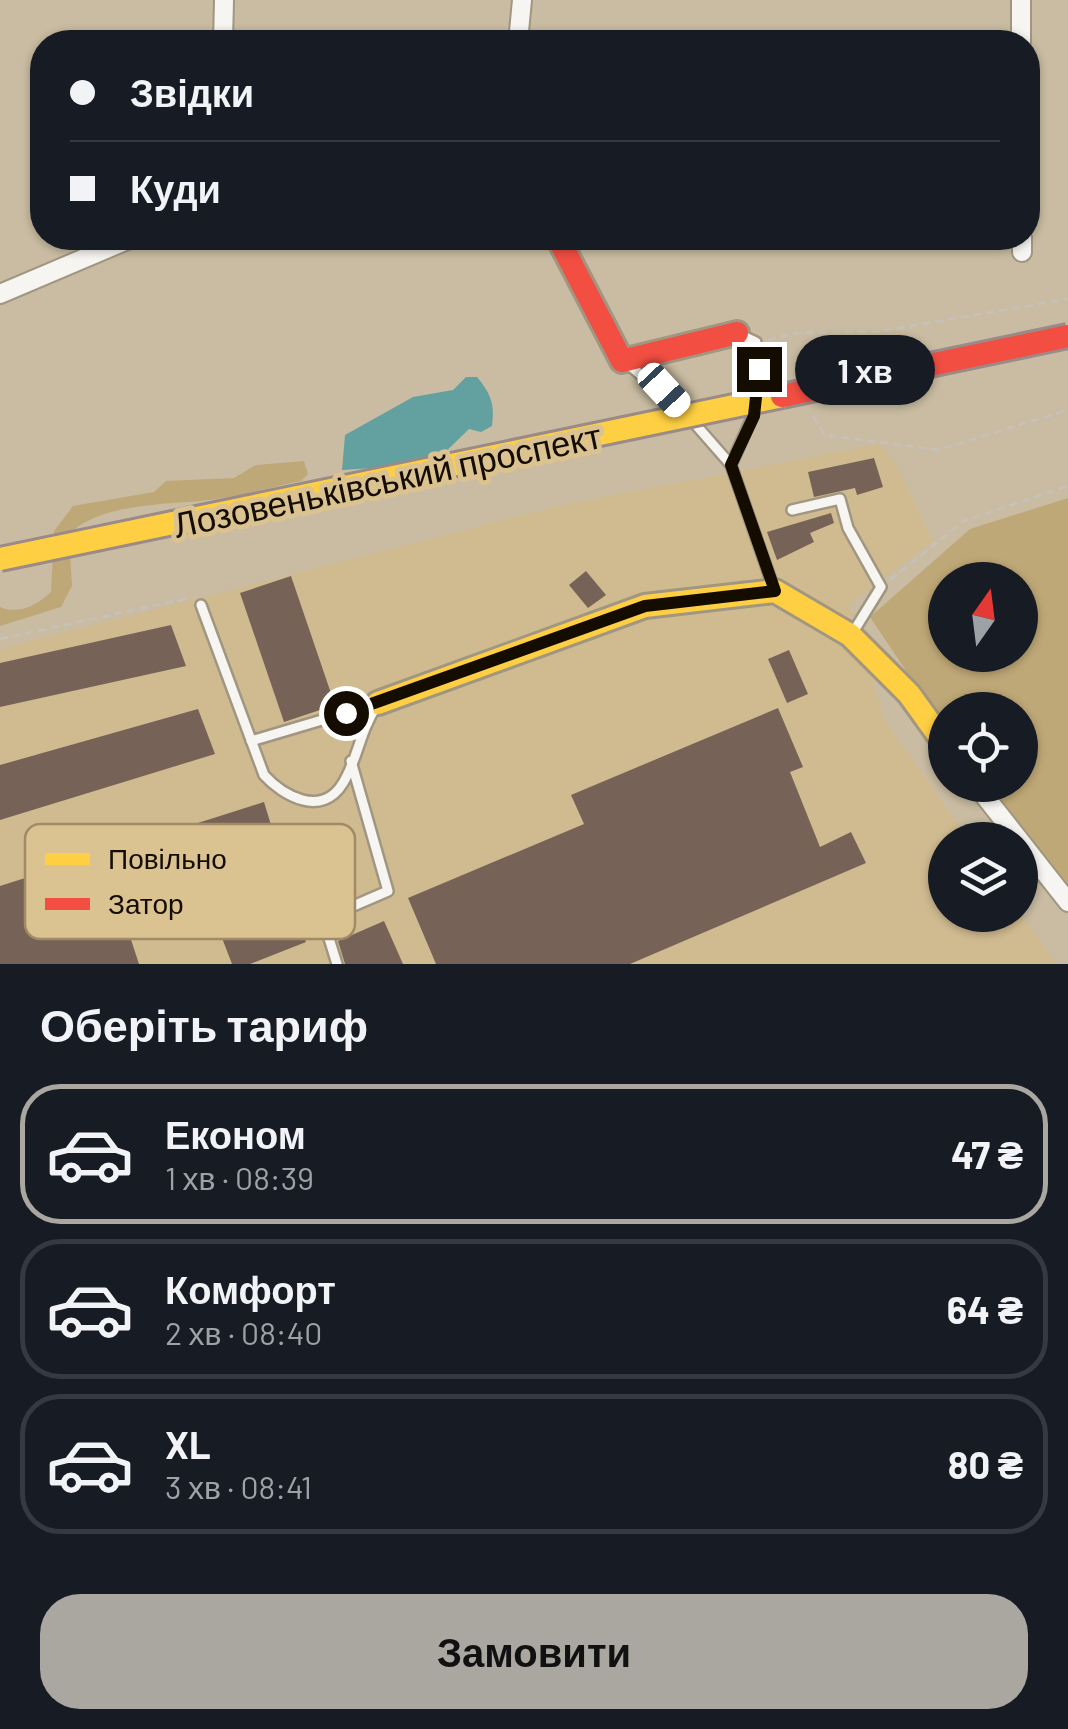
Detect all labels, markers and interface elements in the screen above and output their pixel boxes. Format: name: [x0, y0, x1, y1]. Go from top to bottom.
text: Звідки: [130, 69, 254, 115]
text: Куди: [130, 165, 221, 211]
callout: 1 хв: [794, 334, 934, 404]
route end: [737, 347, 782, 392]
text: 1 хв: [837, 351, 893, 389]
car: [633, 358, 695, 422]
street label: Лозовеньківський проспект: [169, 413, 605, 545]
north arrow: [928, 562, 1038, 672]
map controls: [928, 562, 1038, 932]
route start: [324, 691, 369, 736]
button: locate: [928, 692, 1038, 802]
button: layers: [928, 822, 1038, 932]
legend: [25, 824, 355, 939]
text: Повільно: [108, 841, 227, 875]
text: Затор: [108, 886, 184, 920]
text: Оберіть тариф: [40, 997, 368, 1051]
icon: car: [45, 1109, 135, 1199]
text: Економ: [165, 1111, 306, 1157]
text: 47 ₴: [951, 1131, 1023, 1177]
text: 1 хв · 08:39: [165, 1158, 314, 1196]
icon: car: [45, 1264, 135, 1354]
text: Комфорт: [165, 1266, 336, 1312]
text: 64 ₴: [947, 1286, 1023, 1332]
text: 2 хв · 08:40: [165, 1313, 322, 1351]
icon: car: [45, 1419, 135, 1509]
text: XL: [165, 1421, 211, 1467]
text: 80 ₴: [948, 1441, 1023, 1487]
text: 3 хв · 08:41: [165, 1467, 312, 1505]
button: Замовити: [40, 1594, 1028, 1709]

